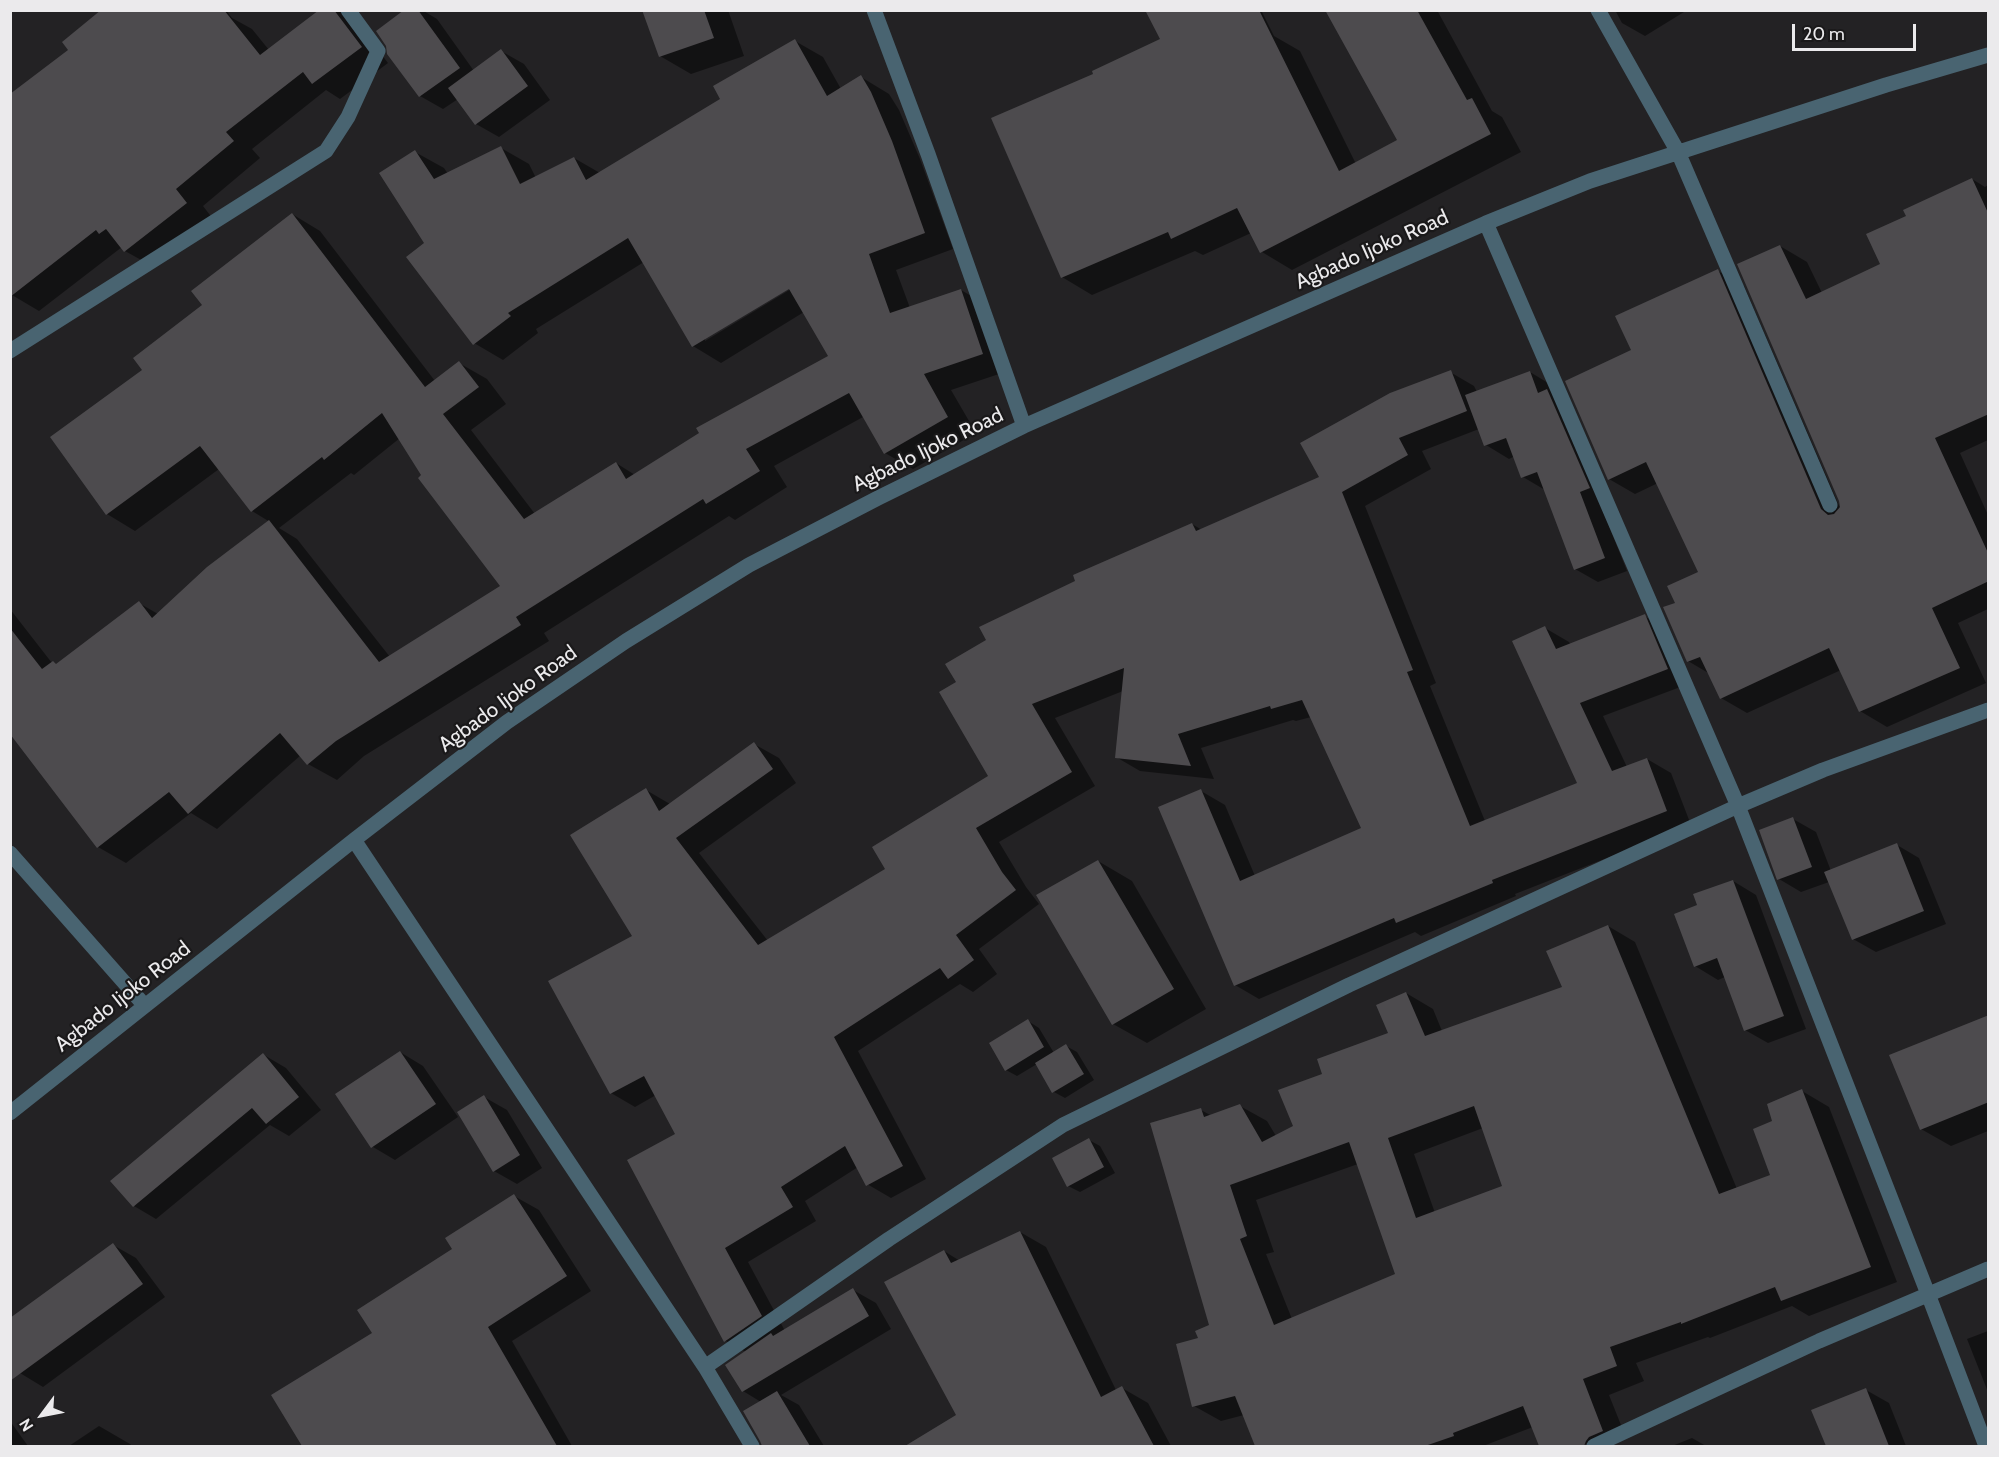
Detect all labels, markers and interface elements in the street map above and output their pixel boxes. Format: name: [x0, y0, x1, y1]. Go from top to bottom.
scale bar: [1795, 12, 1920, 50]
text: 20 m: [1803, 23, 1845, 45]
street label: Agbado Ijoko Road: [1292, 205, 1452, 295]
street label: Agbado Ijoko Road: [848, 403, 1008, 497]
street label: Agbado Ijoko Road: [434, 640, 582, 758]
street label: Agbado Ijoko Road: [50, 936, 196, 1058]
north arrow: [12, 1385, 72, 1445]
text: N: [15, 1415, 37, 1435]

